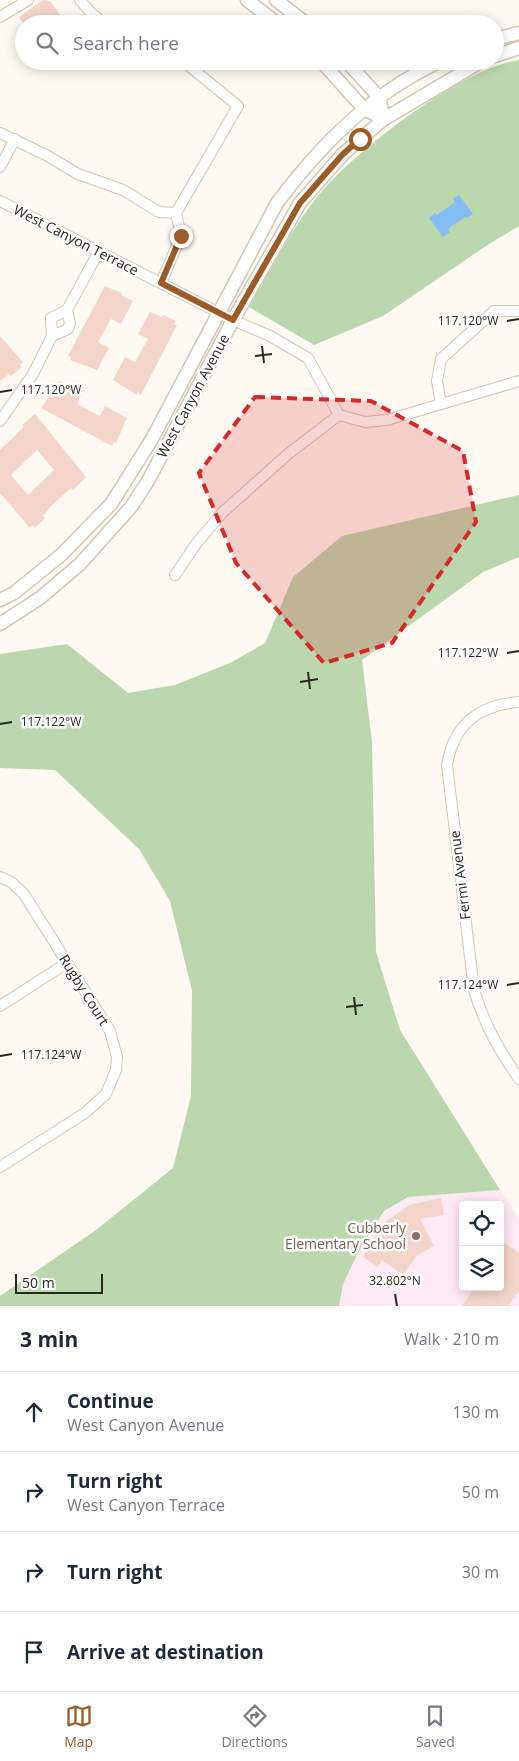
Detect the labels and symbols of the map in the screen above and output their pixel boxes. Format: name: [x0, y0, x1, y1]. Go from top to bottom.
route start: [349, 128, 372, 151]
street label: West Canyon Terrace: [10, 200, 142, 279]
route end: [170, 225, 193, 248]
text: 117.120°W: [438, 312, 498, 329]
street label: West Canyon Avenue: [152, 330, 233, 461]
text: 117.120°W: [21, 381, 81, 398]
text: 117.122°W: [438, 644, 498, 661]
text: 117.122°W: [21, 713, 81, 730]
street label: Fermi Avenue: [445, 829, 474, 921]
street label: Rugby Court: [55, 951, 114, 1029]
text: 117.124°W: [438, 976, 498, 993]
text: 117.124°W: [21, 1046, 81, 1063]
place label: Cubberly Elementary School: [285, 1218, 407, 1253]
marker: Cubberly Elementary School: [410, 1230, 422, 1242]
scale bar: [15, 1271, 102, 1294]
text: 32.802°N: [369, 1272, 421, 1289]

